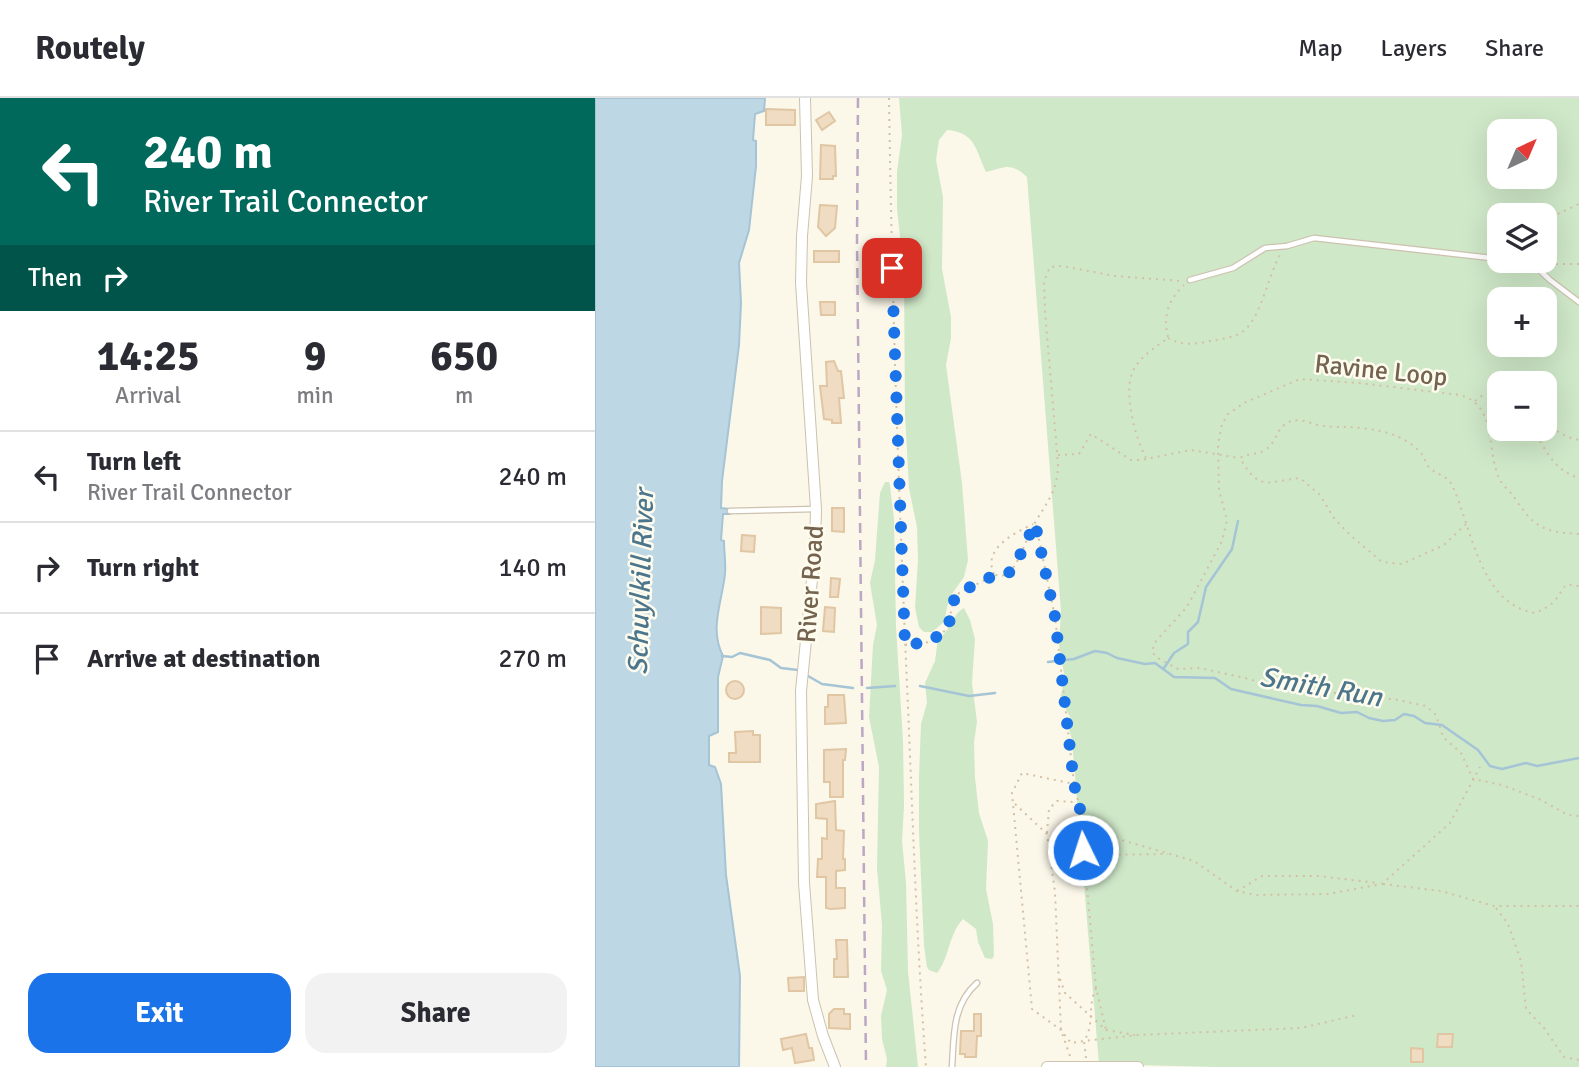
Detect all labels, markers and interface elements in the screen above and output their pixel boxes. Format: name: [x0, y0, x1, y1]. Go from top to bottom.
text: Routely: [35, 28, 145, 69]
text: Map: [1298, 33, 1343, 63]
text: Layers: [1381, 33, 1447, 63]
text: Share: [1485, 33, 1544, 63]
north arrow: [1487, 119, 1557, 189]
map controls: [1487, 119, 1557, 441]
text: 240 m: [143, 122, 273, 182]
icon: left: [28, 126, 119, 217]
text: River Trail Connector: [143, 182, 428, 221]
button: layers: [1487, 203, 1557, 273]
pin: [862, 238, 922, 298]
icon: arrive: [873, 249, 911, 287]
icon: right: [96, 259, 134, 297]
text: Then: [28, 262, 82, 294]
button: +: [1487, 287, 1557, 357]
text: 14:25: [97, 331, 200, 382]
text: 9: [304, 331, 326, 382]
text: 650: [430, 331, 498, 382]
street label: Ravine Loop: [1313, 348, 1449, 394]
button: −: [1487, 371, 1557, 441]
text: Arrival: [115, 381, 181, 410]
text: min: [296, 381, 334, 410]
text: m: [455, 381, 473, 410]
text: Turn left: [87, 446, 181, 478]
icon: left: [28, 458, 66, 496]
text: 240 m: [498, 461, 567, 493]
text: River Trail Connector: [87, 478, 292, 507]
water label: Schuylkill River: [621, 485, 661, 675]
street label: River Road: [791, 524, 831, 644]
icon: right: [28, 549, 66, 587]
text: Turn right: [87, 552, 199, 584]
text: 140 m: [498, 552, 567, 584]
icon: arrive: [28, 640, 66, 678]
text: Arrive at destination: [87, 643, 320, 675]
text: 270 m: [498, 643, 567, 675]
water label: Smith Run: [1257, 660, 1385, 715]
position arrow: [1046, 813, 1120, 887]
button: Exit: [28, 973, 291, 1053]
button: Share: [305, 973, 567, 1053]

